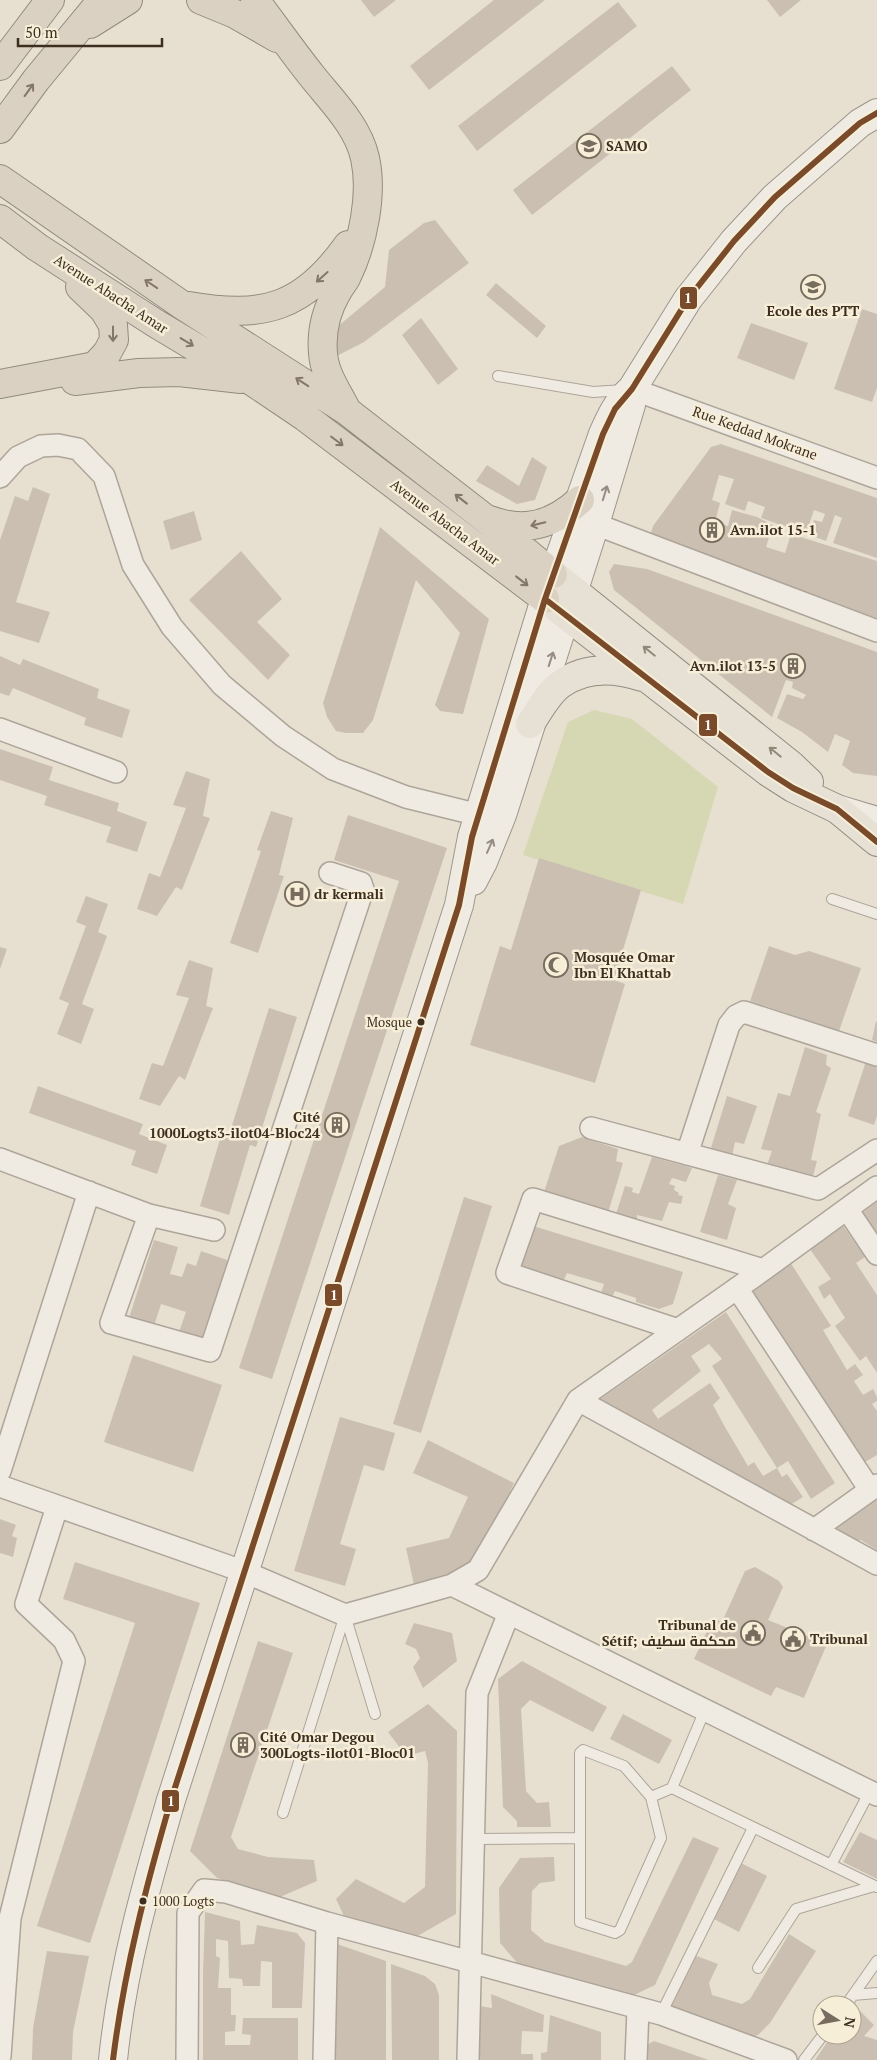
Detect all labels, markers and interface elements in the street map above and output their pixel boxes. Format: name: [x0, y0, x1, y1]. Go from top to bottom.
scale bar: [18, 15, 161, 47]
text: 50 m: [25, 22, 58, 42]
one-way arrow: [24, 83, 34, 97]
school or university icon: SAMO: [576, 133, 602, 159]
place label: SAMO: [606, 136, 648, 155]
street label: Avenue Abacha Amar: [51, 250, 172, 338]
one-way arrow: [315, 271, 328, 283]
school or university icon: Ecole des PTT: [800, 274, 826, 300]
one-way arrow: [144, 279, 158, 289]
line badge: 1: [679, 286, 698, 310]
text: 1: [684, 288, 692, 307]
place label: Ecole des PTT: [767, 301, 860, 320]
one-way arrow: [108, 326, 118, 342]
one-way arrow: [179, 338, 193, 348]
one-way arrow: [295, 377, 309, 387]
street label: Rue Keddad Mokrane: [690, 401, 820, 464]
one-way arrow: [330, 436, 344, 446]
street label: Avenue Abacha Amar: [387, 474, 504, 569]
one-way arrow: [601, 486, 610, 502]
one-way arrow: [455, 494, 468, 505]
building icon: Avn.ilot 15-1: [699, 517, 725, 543]
one-way arrow: [531, 520, 547, 529]
place label: Avn.ilot 15-1: [730, 520, 816, 539]
one-way arrow: [515, 576, 528, 587]
one-way arrow: [643, 645, 656, 656]
one-way arrow: [547, 651, 556, 667]
building icon: Avn.ilot 13-5: [780, 653, 806, 679]
place label: Avn.ilot 13-5: [690, 656, 776, 675]
line badge: 1: [698, 713, 718, 737]
text: 1: [704, 715, 712, 734]
one-way arrow: [769, 747, 782, 758]
one-way arrow: [485, 839, 495, 854]
hospital icon: dr kermali: [284, 881, 310, 907]
place label: dr kermali: [314, 884, 384, 903]
place label: Mosquée Omar Ibn El Khattab: [574, 947, 675, 982]
mosque icon: Mosquée Omar Ibn El Khattab: [543, 952, 569, 978]
place label: Mosque: [367, 1013, 412, 1031]
marker: Mosque: [416, 1017, 426, 1027]
place label: Cité 1000Logts3-ilot04-Bloc24: [149, 1107, 320, 1142]
building icon: Cité 1000Logts3-ilot04-Bloc24: [324, 1112, 350, 1138]
line badge: 1: [324, 1283, 343, 1307]
text: 1: [330, 1285, 338, 1304]
place label: Tribunal de Sétif; محكمة سطيف: [602, 1615, 736, 1650]
public building icon: Tribunal de Sétif; محكمة سطيف: [740, 1620, 766, 1646]
public building icon: Tribunal: [780, 1626, 806, 1652]
place label: Tribunal: [810, 1629, 868, 1648]
place label: Cité Omar Degou 300Logts-ilot01-Bloc01: [260, 1727, 415, 1762]
building icon: Cité Omar Degou 300Logts-ilot01-Bloc01: [230, 1732, 256, 1758]
line badge: 1: [161, 1789, 180, 1813]
text: 1: [167, 1791, 175, 1810]
place label: 1000 Logts: [152, 1892, 215, 1910]
marker: 1000 Logts: [138, 1896, 148, 1906]
north arrow: [812, 1995, 862, 2045]
text: N: [840, 2016, 861, 2030]

